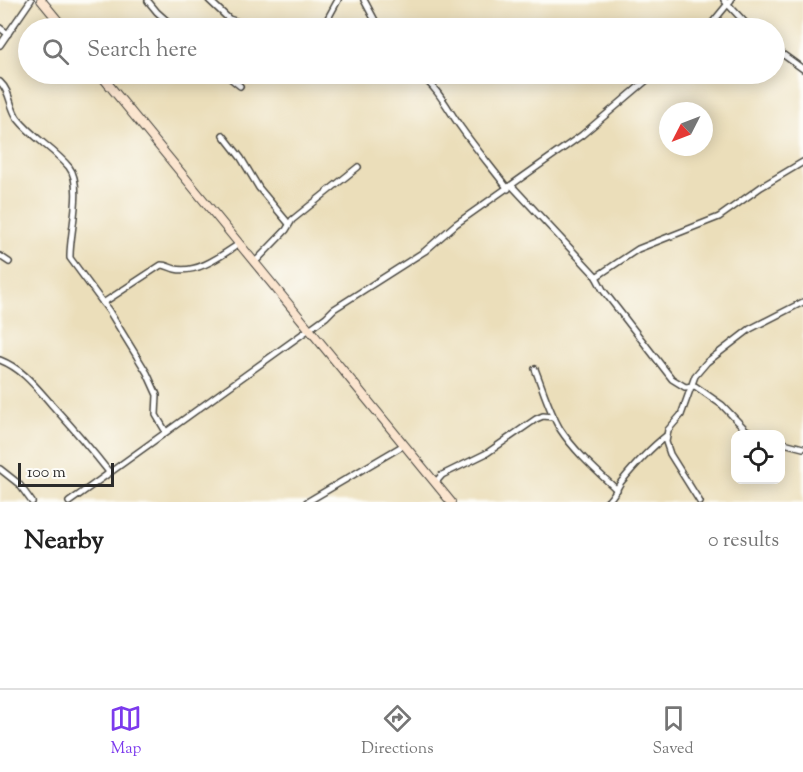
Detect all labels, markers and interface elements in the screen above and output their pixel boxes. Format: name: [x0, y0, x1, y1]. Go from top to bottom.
search box: [18, 18, 785, 84]
icon: search: [39, 35, 72, 68]
text: Search here: [87, 35, 197, 67]
north arrow: [659, 102, 713, 156]
map controls: [731, 430, 785, 484]
button: locate: [731, 430, 785, 484]
scale bar: [18, 460, 114, 487]
text: 100 m: [27, 462, 66, 485]
text: Nearby: [24, 523, 104, 560]
text: 0 results: [708, 527, 779, 556]
tab: Map: [109, 702, 142, 761]
tab: Directions: [361, 702, 434, 761]
tab: Saved: [652, 702, 694, 761]

